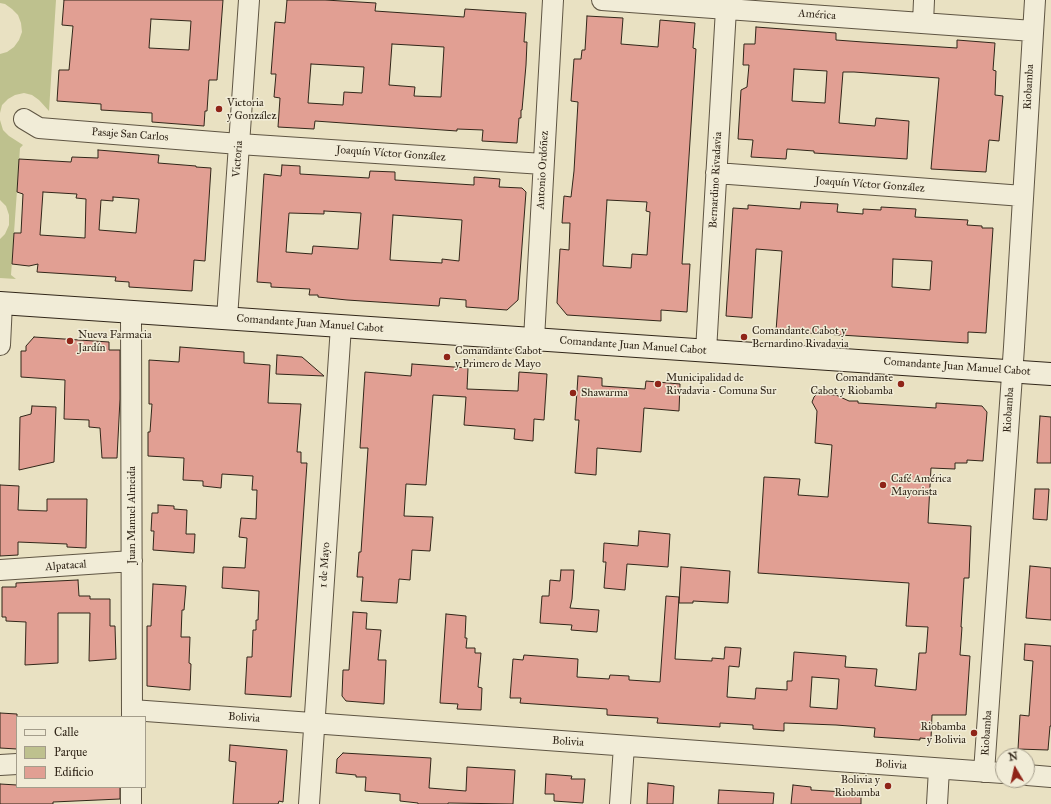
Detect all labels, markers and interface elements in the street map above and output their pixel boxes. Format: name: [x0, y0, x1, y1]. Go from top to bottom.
street label: América: [798, 7, 836, 23]
street label: Riobamba: [1021, 64, 1037, 110]
place label: Victoria y González: [227, 96, 276, 122]
marker: Victoria y González: [214, 104, 224, 114]
street label: Pasaje San Carlos: [91, 126, 169, 144]
street label: Antonio Ordóñez: [534, 130, 552, 210]
street label: Bernardino Rivadavia: [707, 131, 725, 229]
street label: Victoria: [230, 140, 246, 178]
street label: Joaquín Víctor González: [336, 144, 446, 164]
street label: Joaquín Víctor González: [815, 175, 925, 195]
street label: Comandante Juan Manuel Cabot: [236, 312, 384, 336]
place label: Comandante Cabot y Bernardino Rivadavia: [752, 324, 849, 350]
place label: Nueva Farmacia Jardín: [78, 328, 152, 354]
marker: Comandante Cabot y Bernardino Rivadavia: [739, 332, 749, 342]
street label: Comandante Juan Manuel Cabot: [559, 334, 707, 358]
marker: Nueva Farmacia Jardín: [65, 336, 75, 346]
place label: Comandante Cabot y Primero de Mayo: [455, 344, 542, 370]
marker: Comandante Cabot y Primero de Mayo: [442, 352, 452, 362]
street label: Comandante Juan Manuel Cabot: [883, 355, 1031, 379]
place label: Municipalidad de Rivadavia - Comuna Sur: [666, 371, 776, 397]
place label: Comandante Cabot y Riobamba: [811, 371, 893, 397]
marker: Municipalidad de Rivadavia - Comuna Sur: [653, 379, 663, 389]
marker: Comandante Cabot y Riobamba: [896, 379, 906, 389]
place label: Shawarma: [581, 386, 628, 400]
street label: Riobamba: [1001, 387, 1017, 433]
marker: Shawarma: [568, 388, 578, 398]
street label: Juan Manuel Almeida: [125, 466, 139, 564]
place label: Café América Mayorista: [891, 472, 951, 498]
marker: Café América Mayorista: [878, 480, 888, 490]
street label: 1 de Mayo: [317, 542, 333, 588]
street label: Alpatacal: [45, 558, 87, 574]
street label: Bolivia: [228, 710, 260, 726]
street label: Riobamba: [979, 710, 995, 756]
legend: [16, 716, 146, 788]
place label: Riobamba y Bolivia: [921, 720, 966, 746]
text: Calle: [54, 725, 79, 739]
marker: Riobamba y Bolivia: [969, 728, 979, 738]
street label: Bolivia: [552, 734, 584, 750]
text: Parque: [54, 745, 87, 759]
north arrow: [995, 748, 1035, 788]
text: N: [1008, 749, 1019, 764]
street label: Bolivia: [875, 757, 907, 773]
text: Edificio: [54, 765, 93, 779]
place label: Bolivia y Riobamba: [835, 773, 880, 799]
marker: Bolivia y Riobamba: [883, 781, 893, 791]

